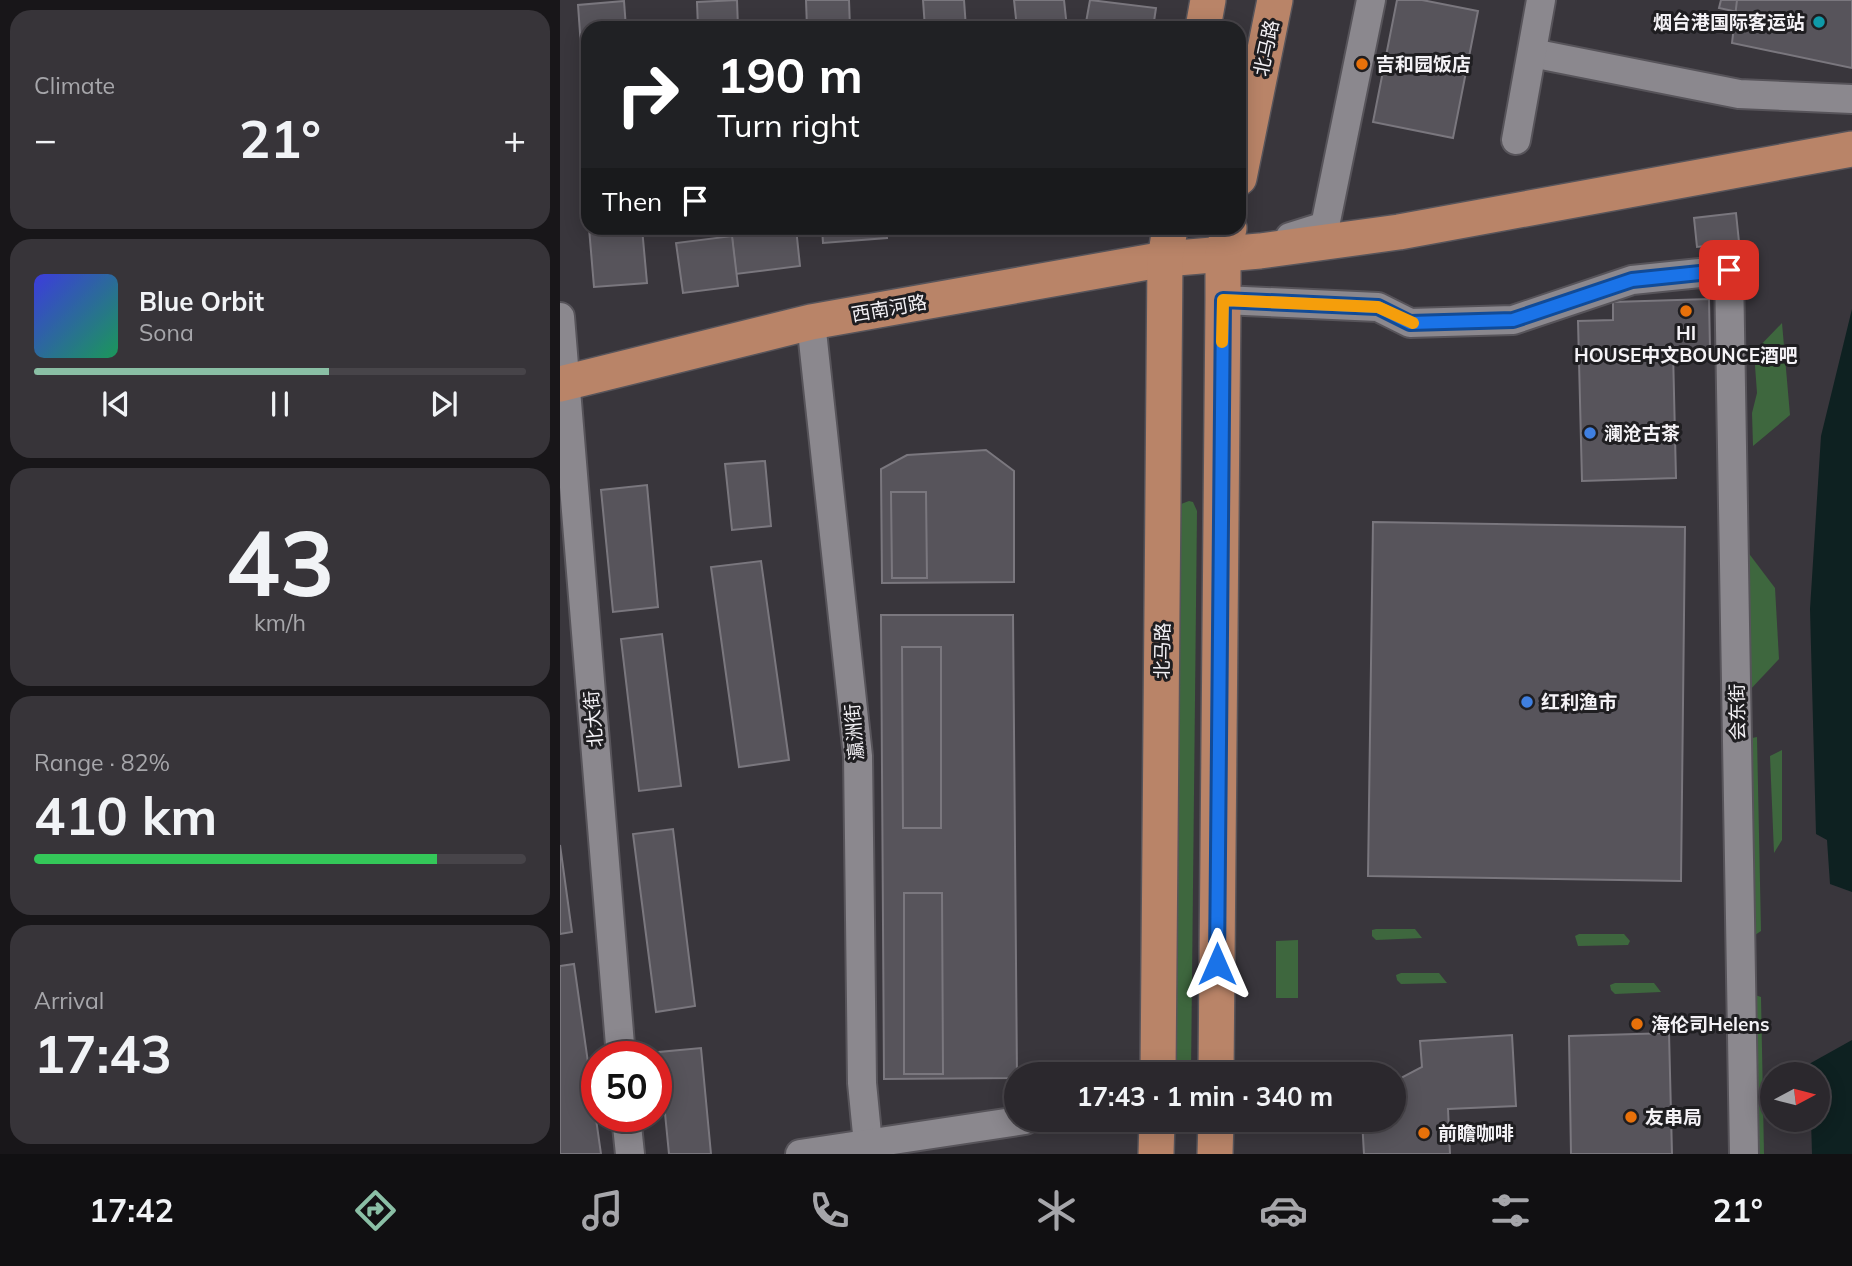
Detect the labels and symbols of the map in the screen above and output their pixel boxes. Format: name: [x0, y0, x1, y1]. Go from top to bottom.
place label: 烟台港国际客运站: [1653, 10, 1805, 34]
marker: 烟台港国际客运站: [1811, 14, 1827, 30]
street label: 北马路: [1248, 18, 1284, 78]
place label: 吉和园饭店: [1376, 52, 1471, 76]
marker: 吉和园饭店: [1354, 56, 1370, 72]
pin: [1699, 240, 1759, 300]
street label: 西南河路: [849, 290, 929, 326]
marker: HI HOUSE中文BOUNCE酒吧: [1678, 303, 1694, 319]
place label: HI HOUSE中文BOUNCE酒吧: [1574, 321, 1798, 367]
place label: 澜沧古茶: [1604, 421, 1680, 445]
marker: 澜沧古茶: [1582, 425, 1598, 441]
street label: 北马路: [1150, 622, 1174, 680]
street label: 会东街: [1725, 683, 1749, 741]
street label: 北大街: [579, 690, 607, 748]
place label: 红利渔市: [1541, 690, 1617, 714]
marker: 红利渔市: [1519, 694, 1535, 710]
street label: 瀛洲街: [840, 703, 868, 761]
position arrow: [1180, 927, 1254, 1001]
place label: 海伦司Helens: [1651, 1012, 1769, 1036]
marker: 海伦司Helens: [1629, 1016, 1645, 1032]
speed limit sign: 50: [581, 1041, 672, 1132]
north arrow: [1760, 1062, 1830, 1132]
place label: 友串局: [1645, 1105, 1702, 1129]
marker: 友串局: [1623, 1109, 1639, 1125]
place label: 前瞻咖啡: [1438, 1121, 1514, 1145]
marker: 前瞻咖啡: [1416, 1125, 1432, 1141]

